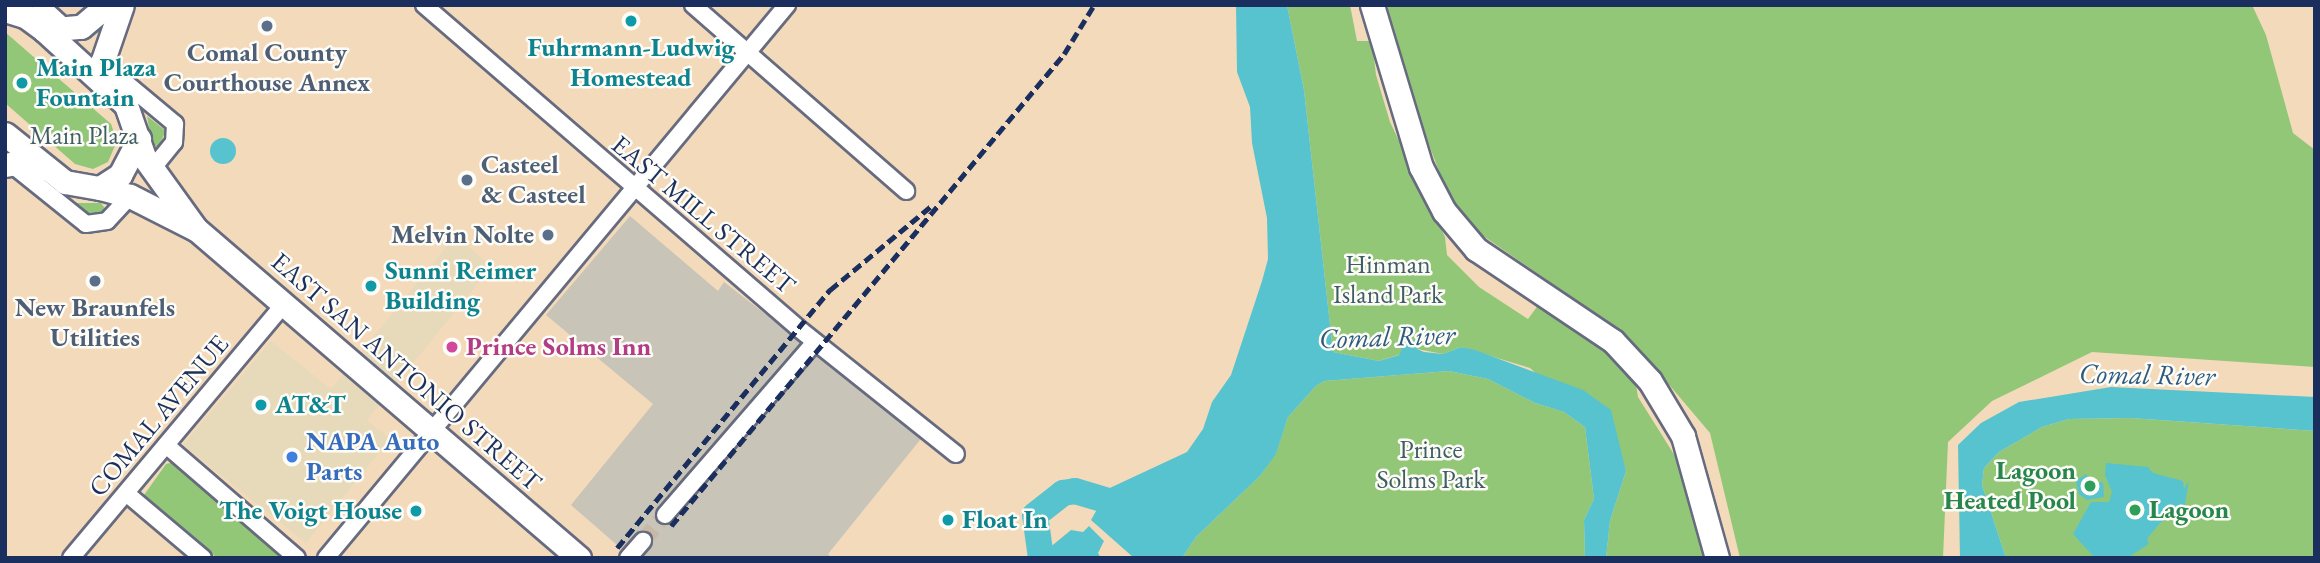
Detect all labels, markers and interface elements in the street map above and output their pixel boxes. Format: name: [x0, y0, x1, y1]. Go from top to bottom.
marker: Fuhrmann-Ludwig Homestead: [623, 13, 639, 29]
marker: Comal County Courthouse Annex: [259, 18, 275, 34]
place label: Fuhrmann-Ludwig Homestead: [527, 32, 735, 94]
place label: Comal County Courthouse Annex: [164, 37, 370, 98]
place label: Main Plaza Fountain: [36, 52, 156, 114]
marker: Main Plaza Fountain: [14, 75, 30, 91]
park label: Main Plaza: [29, 120, 139, 152]
street label: EAST MILL STREET: [605, 129, 801, 301]
place label: Casteel & Casteel: [481, 149, 586, 210]
marker: Casteel & Casteel: [459, 172, 475, 188]
place label: Melvin Nolte: [391, 219, 534, 251]
marker: Melvin Nolte: [540, 227, 556, 243]
street label: EAST SAN ANTONIO STREET: [265, 246, 547, 498]
park label: Hinman Island Park: [1333, 249, 1443, 310]
place label: Sunni Reimer Building: [385, 255, 536, 316]
marker: New Braunfels Utilities: [87, 273, 103, 289]
marker: Sunni Reimer Building: [363, 278, 379, 294]
place label: New Braunfels Utilities: [15, 292, 175, 354]
water label: Comal River: [1318, 317, 1456, 355]
street label: COMAL AVENUE: [82, 329, 236, 503]
place label: Prince Solms Inn: [466, 331, 651, 363]
marker: Prince Solms Inn: [444, 339, 460, 355]
water label: Comal River: [2079, 356, 2215, 392]
place label: AT&T: [275, 389, 346, 421]
marker: AT&T: [253, 397, 269, 413]
place label: NAPA Auto Parts: [306, 426, 439, 488]
park label: Prince Solms Park: [1377, 434, 1485, 496]
marker: NAPA Auto Parts: [284, 449, 300, 465]
place label: Lagoon Heated Pool: [1944, 455, 2076, 516]
marker: Lagoon Heated Pool: [2082, 478, 2098, 494]
place label: Lagoon: [2149, 494, 2229, 526]
place label: The Voigt House: [219, 495, 402, 527]
marker: Lagoon: [2127, 502, 2143, 518]
marker: The Voigt House: [408, 503, 424, 519]
place label: Float In: [962, 504, 1048, 536]
marker: Float In: [940, 512, 956, 528]

